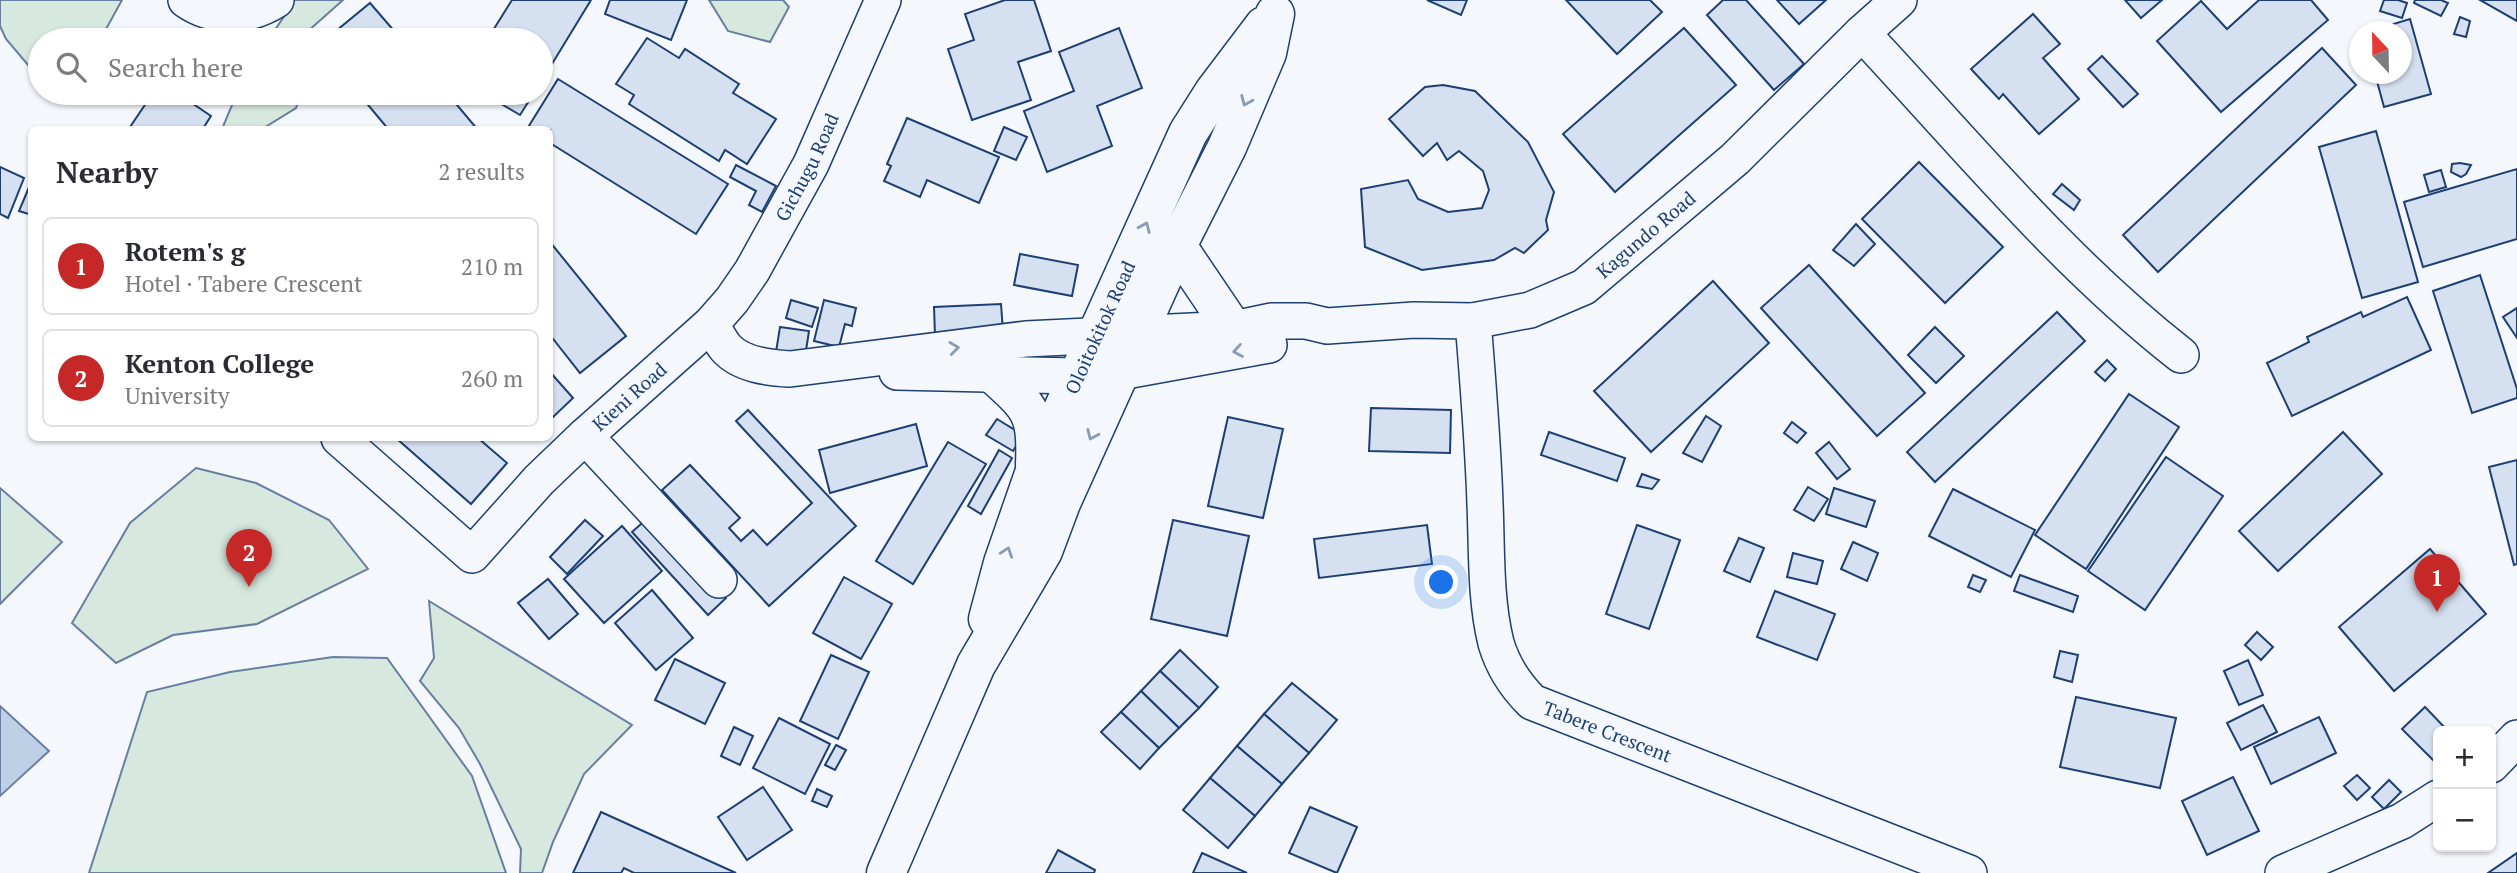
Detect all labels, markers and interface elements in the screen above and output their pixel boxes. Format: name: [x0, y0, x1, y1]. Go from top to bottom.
north arrow: [2349, 21, 2412, 84]
search box: [28, 28, 553, 105]
icon: search: [52, 48, 90, 86]
text: Search here: [108, 50, 243, 84]
one-way arrow: [1240, 94, 1254, 107]
street label: Gichugu Road: [769, 109, 844, 225]
text: Nearby: [56, 152, 158, 192]
text: 2 results: [438, 156, 525, 187]
street label: Kagundo Road: [1591, 185, 1701, 283]
one-way arrow: [1137, 222, 1151, 234]
text: Rotem's g: [125, 234, 245, 268]
text: 1: [75, 251, 88, 282]
text: 210 m: [461, 251, 523, 282]
street label: Oloitokitok Road: [1059, 256, 1141, 398]
text: Hotel · Tabere Crescent: [125, 268, 362, 299]
one-way arrow: [948, 340, 960, 355]
one-way arrow: [1232, 343, 1244, 358]
text: Kenton College: [125, 346, 314, 380]
street label: Kieni Road: [586, 356, 672, 436]
text: 2: [75, 363, 88, 394]
text: 260 m: [461, 363, 523, 394]
text: University: [125, 380, 230, 411]
one-way arrow: [1086, 427, 1100, 440]
pin: 2: [226, 529, 272, 587]
one-way arrow: [999, 546, 1013, 558]
pin: 1: [2414, 554, 2460, 612]
your location: [1424, 565, 1458, 599]
street label: Tabere Crescent: [1540, 695, 1676, 767]
map controls: [2433, 726, 2496, 852]
button: +: [2433, 726, 2496, 789]
button: −: [2433, 789, 2496, 852]

